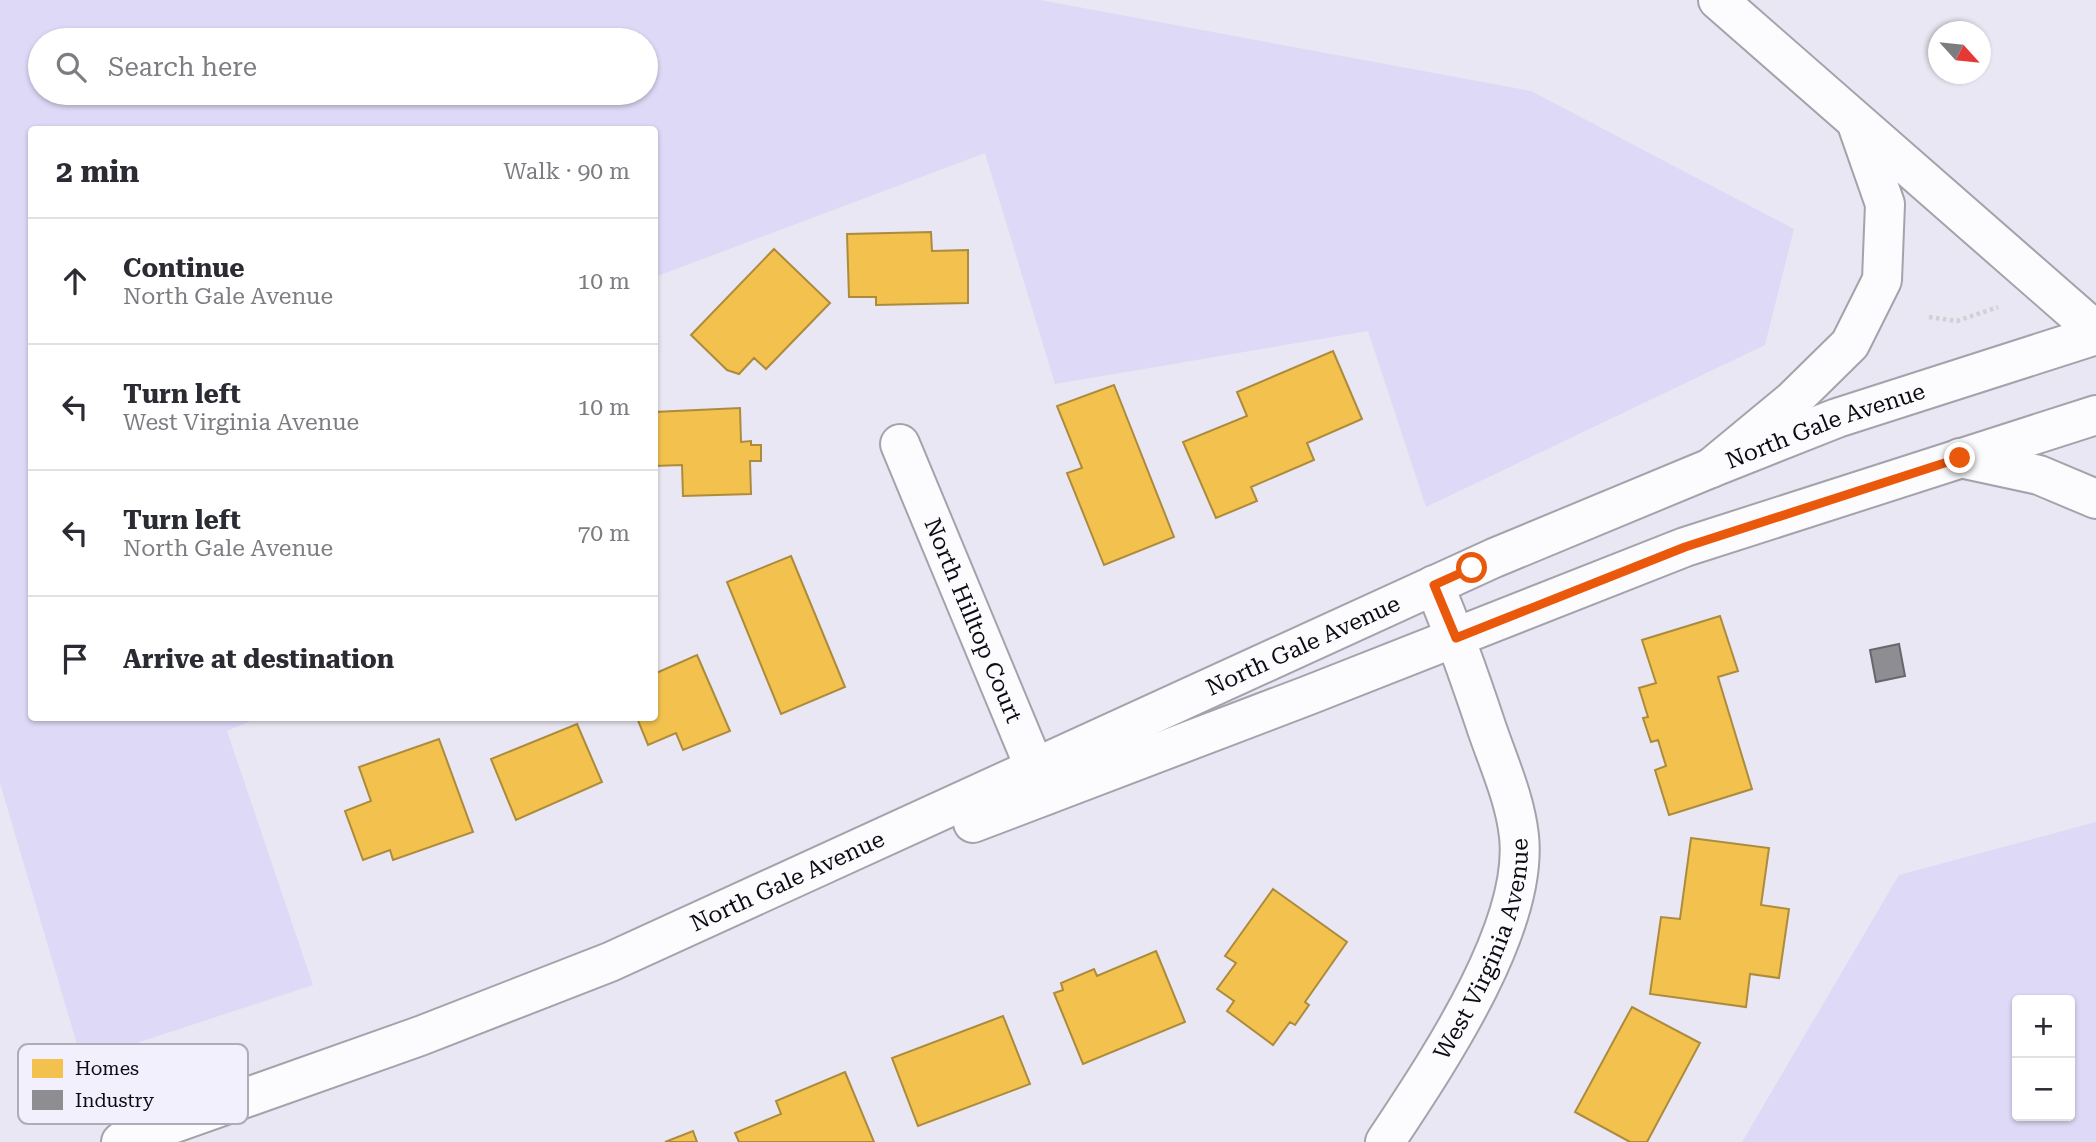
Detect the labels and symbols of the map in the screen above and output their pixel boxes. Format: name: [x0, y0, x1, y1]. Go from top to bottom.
north arrow: [1928, 21, 1991, 84]
street label: North Gale Avenue: [1722, 378, 1928, 475]
route end: [1944, 442, 1975, 473]
street label: North Hilltop Court: [918, 514, 1028, 727]
route start: [1456, 552, 1487, 583]
street label: North Gale Avenue: [1202, 590, 1404, 702]
street label: North Gale Avenue: [686, 825, 889, 937]
street label: West Virginia Avenue: [1428, 838, 1534, 1065]
legend: [18, 1044, 248, 1124]
text: Homes: [75, 1057, 139, 1080]
text: Industry: [75, 1089, 155, 1112]

